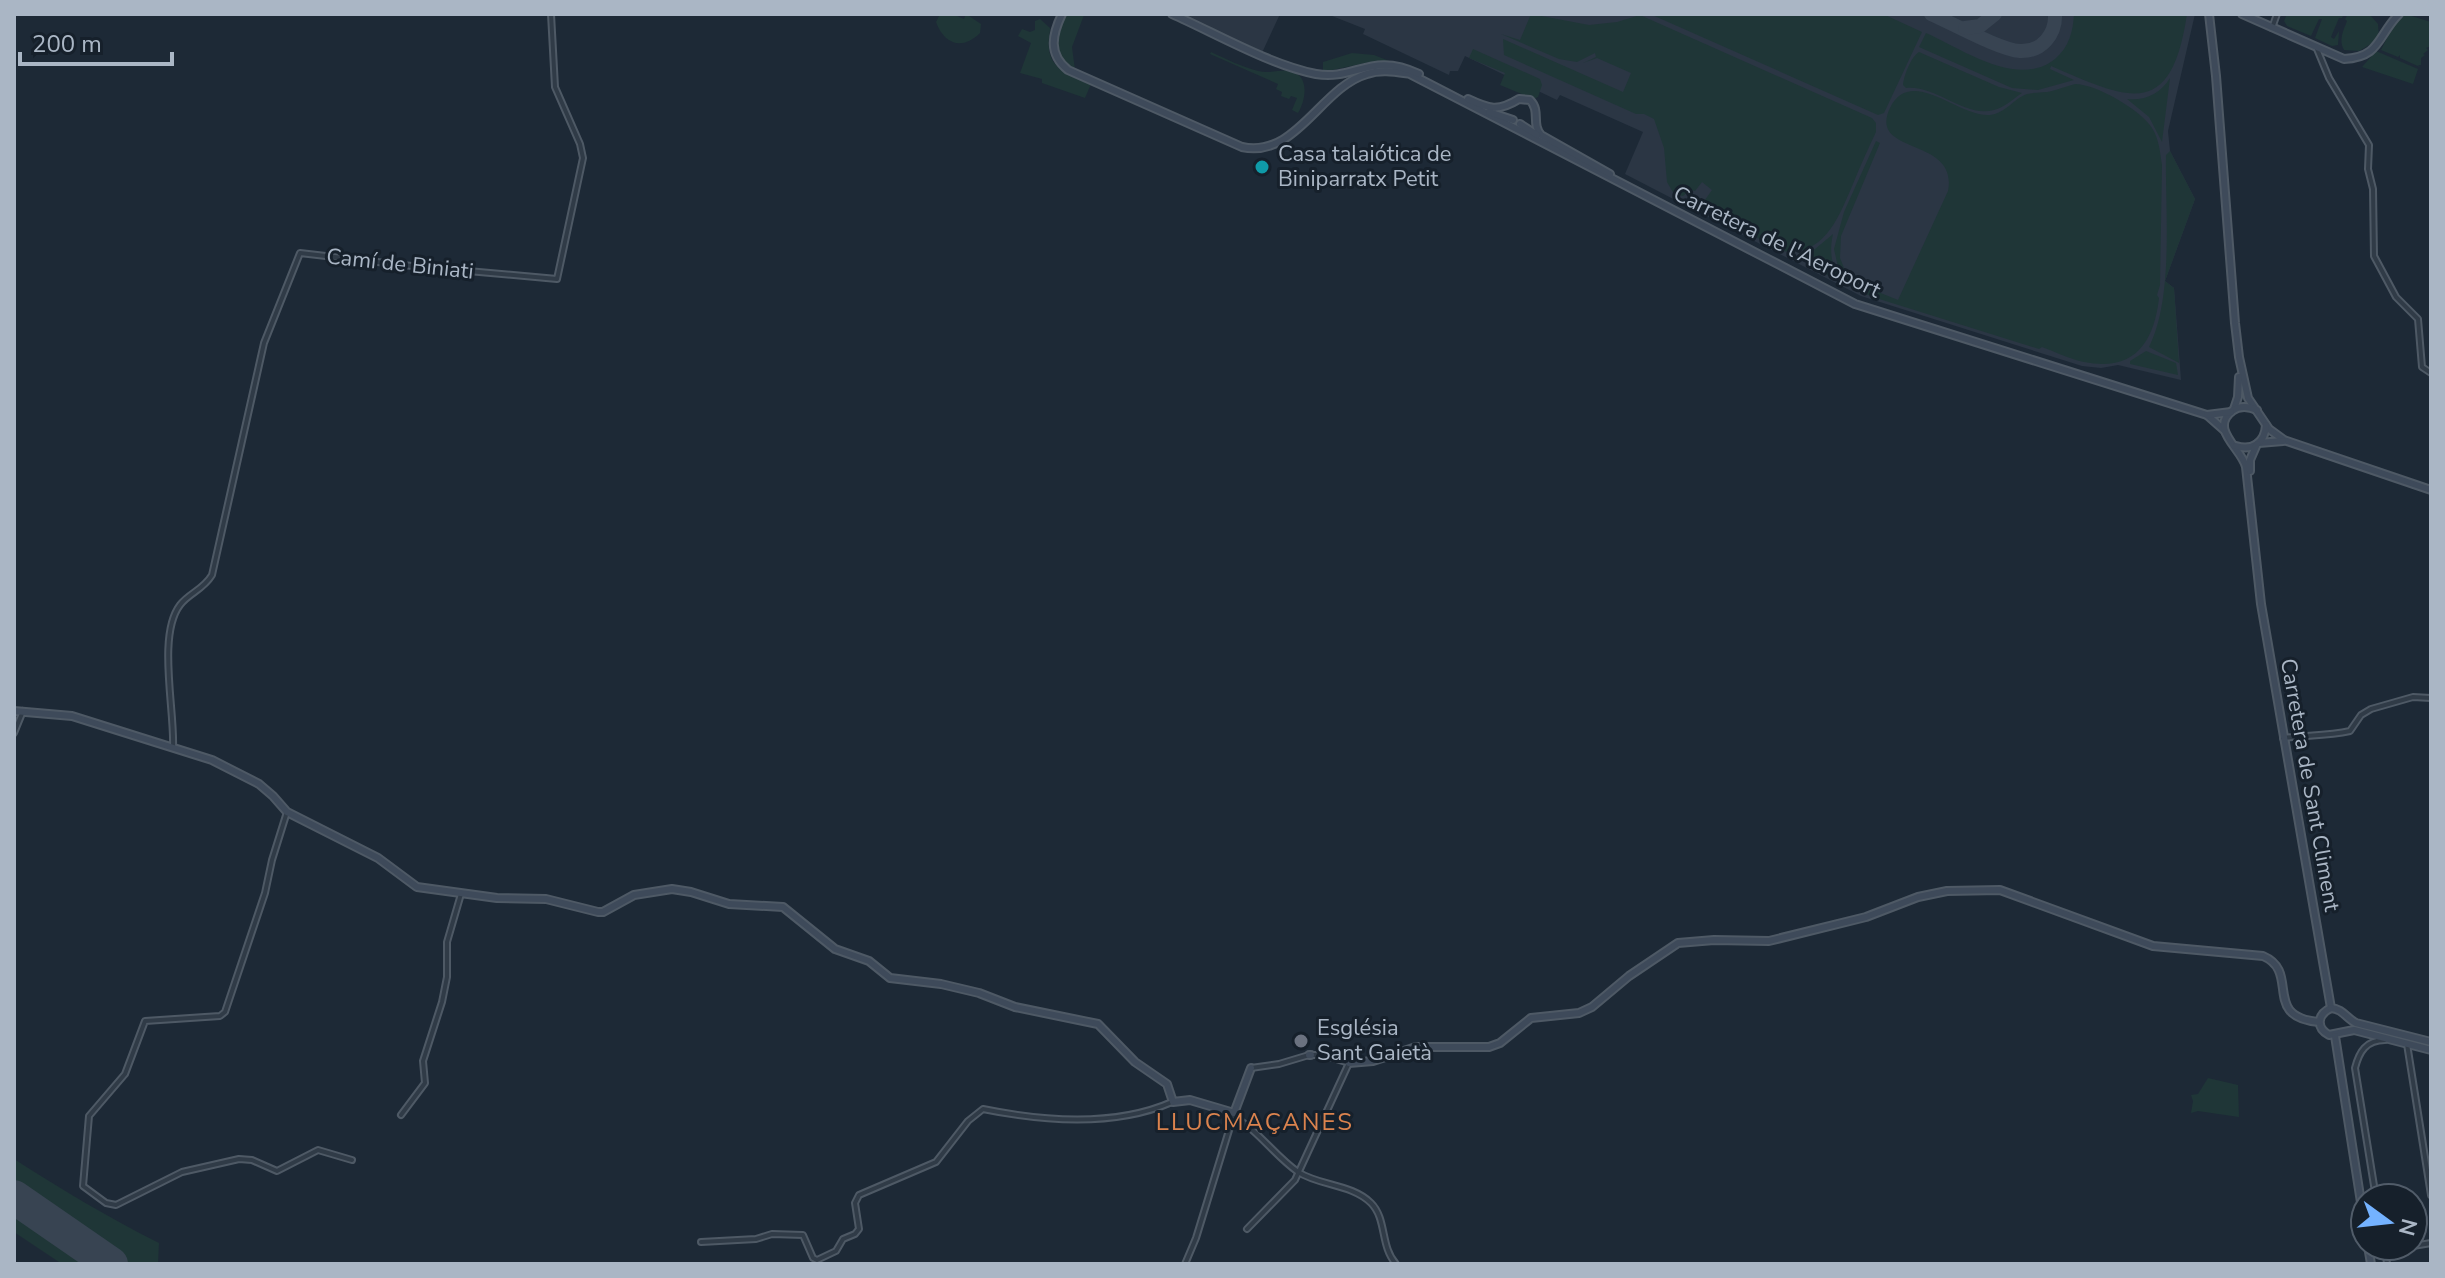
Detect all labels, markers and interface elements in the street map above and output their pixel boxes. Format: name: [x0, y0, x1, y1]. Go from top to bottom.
scale bar: [20, 16, 172, 66]
text: 200 m: [32, 28, 102, 60]
place label: Casa talaiótica de Biniparratx Petit: [1278, 139, 1452, 194]
marker: Casa talaiótica de Biniparratx Petit: [1253, 158, 1271, 176]
street label: Carretera de l'Aeroport: [1668, 179, 1886, 305]
street label: Camí de Biniati: [325, 241, 475, 287]
street label: Carretera de Sant Climent: [2273, 656, 2347, 914]
place label: Església Sant Gaietà: [1317, 1013, 1432, 1068]
marker: Església Sant Gaietà: [1292, 1032, 1310, 1050]
district label: LLUCMAÇANES: [1156, 1106, 1354, 1138]
north arrow: [2349, 1182, 2429, 1262]
text: N: [2391, 1215, 2424, 1239]

